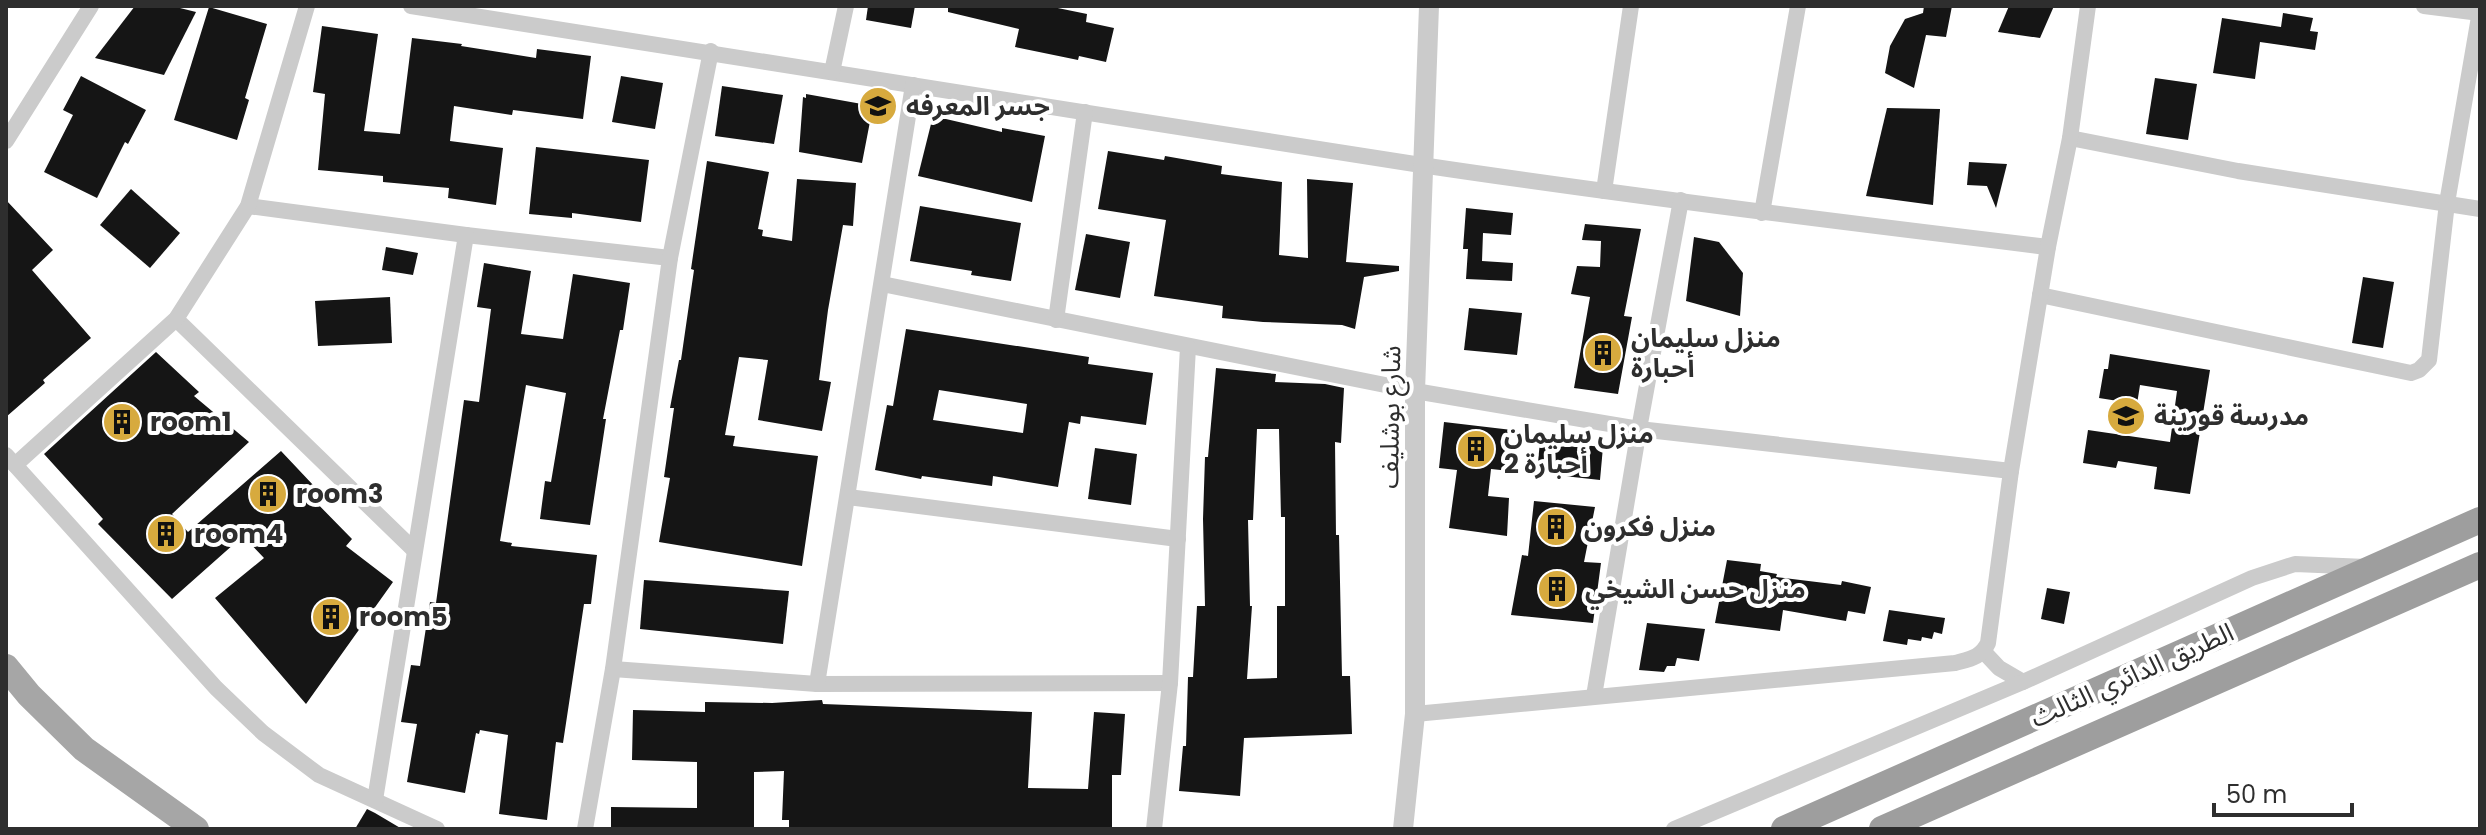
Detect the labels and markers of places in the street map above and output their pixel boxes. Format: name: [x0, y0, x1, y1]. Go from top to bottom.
school or university icon: جسر المعرفه: [857, 85, 899, 127]
place label: جسر المعرفه: [906, 88, 1050, 124]
place label: منزل سليمان أحبارة: [1631, 320, 1781, 386]
building icon: منزل سليمان أحبارة: [1582, 332, 1624, 374]
school or university icon: مدرسة قورينة: [2105, 395, 2147, 437]
place label: مدرسة قورينة: [2154, 398, 2309, 434]
building icon: room1: [101, 401, 143, 443]
place label: room1: [150, 404, 232, 440]
place label: منزل سليمان أحبارة 2: [1504, 416, 1654, 482]
building icon: منزل سليمان أحبارة 2: [1455, 428, 1497, 470]
building icon: room3: [247, 473, 289, 515]
place label: room3: [296, 476, 384, 512]
building icon: منزل فكرون: [1535, 506, 1577, 548]
place label: منزل فكرون: [1584, 509, 1716, 545]
building icon: room4: [145, 513, 187, 555]
place label: room4: [194, 516, 283, 552]
building icon: منزل حسن الشيخي: [1536, 568, 1578, 610]
place label: منزل حسن الشيخي: [1585, 571, 1806, 610]
building icon: room5: [310, 596, 352, 638]
place label: room5: [359, 599, 448, 635]

